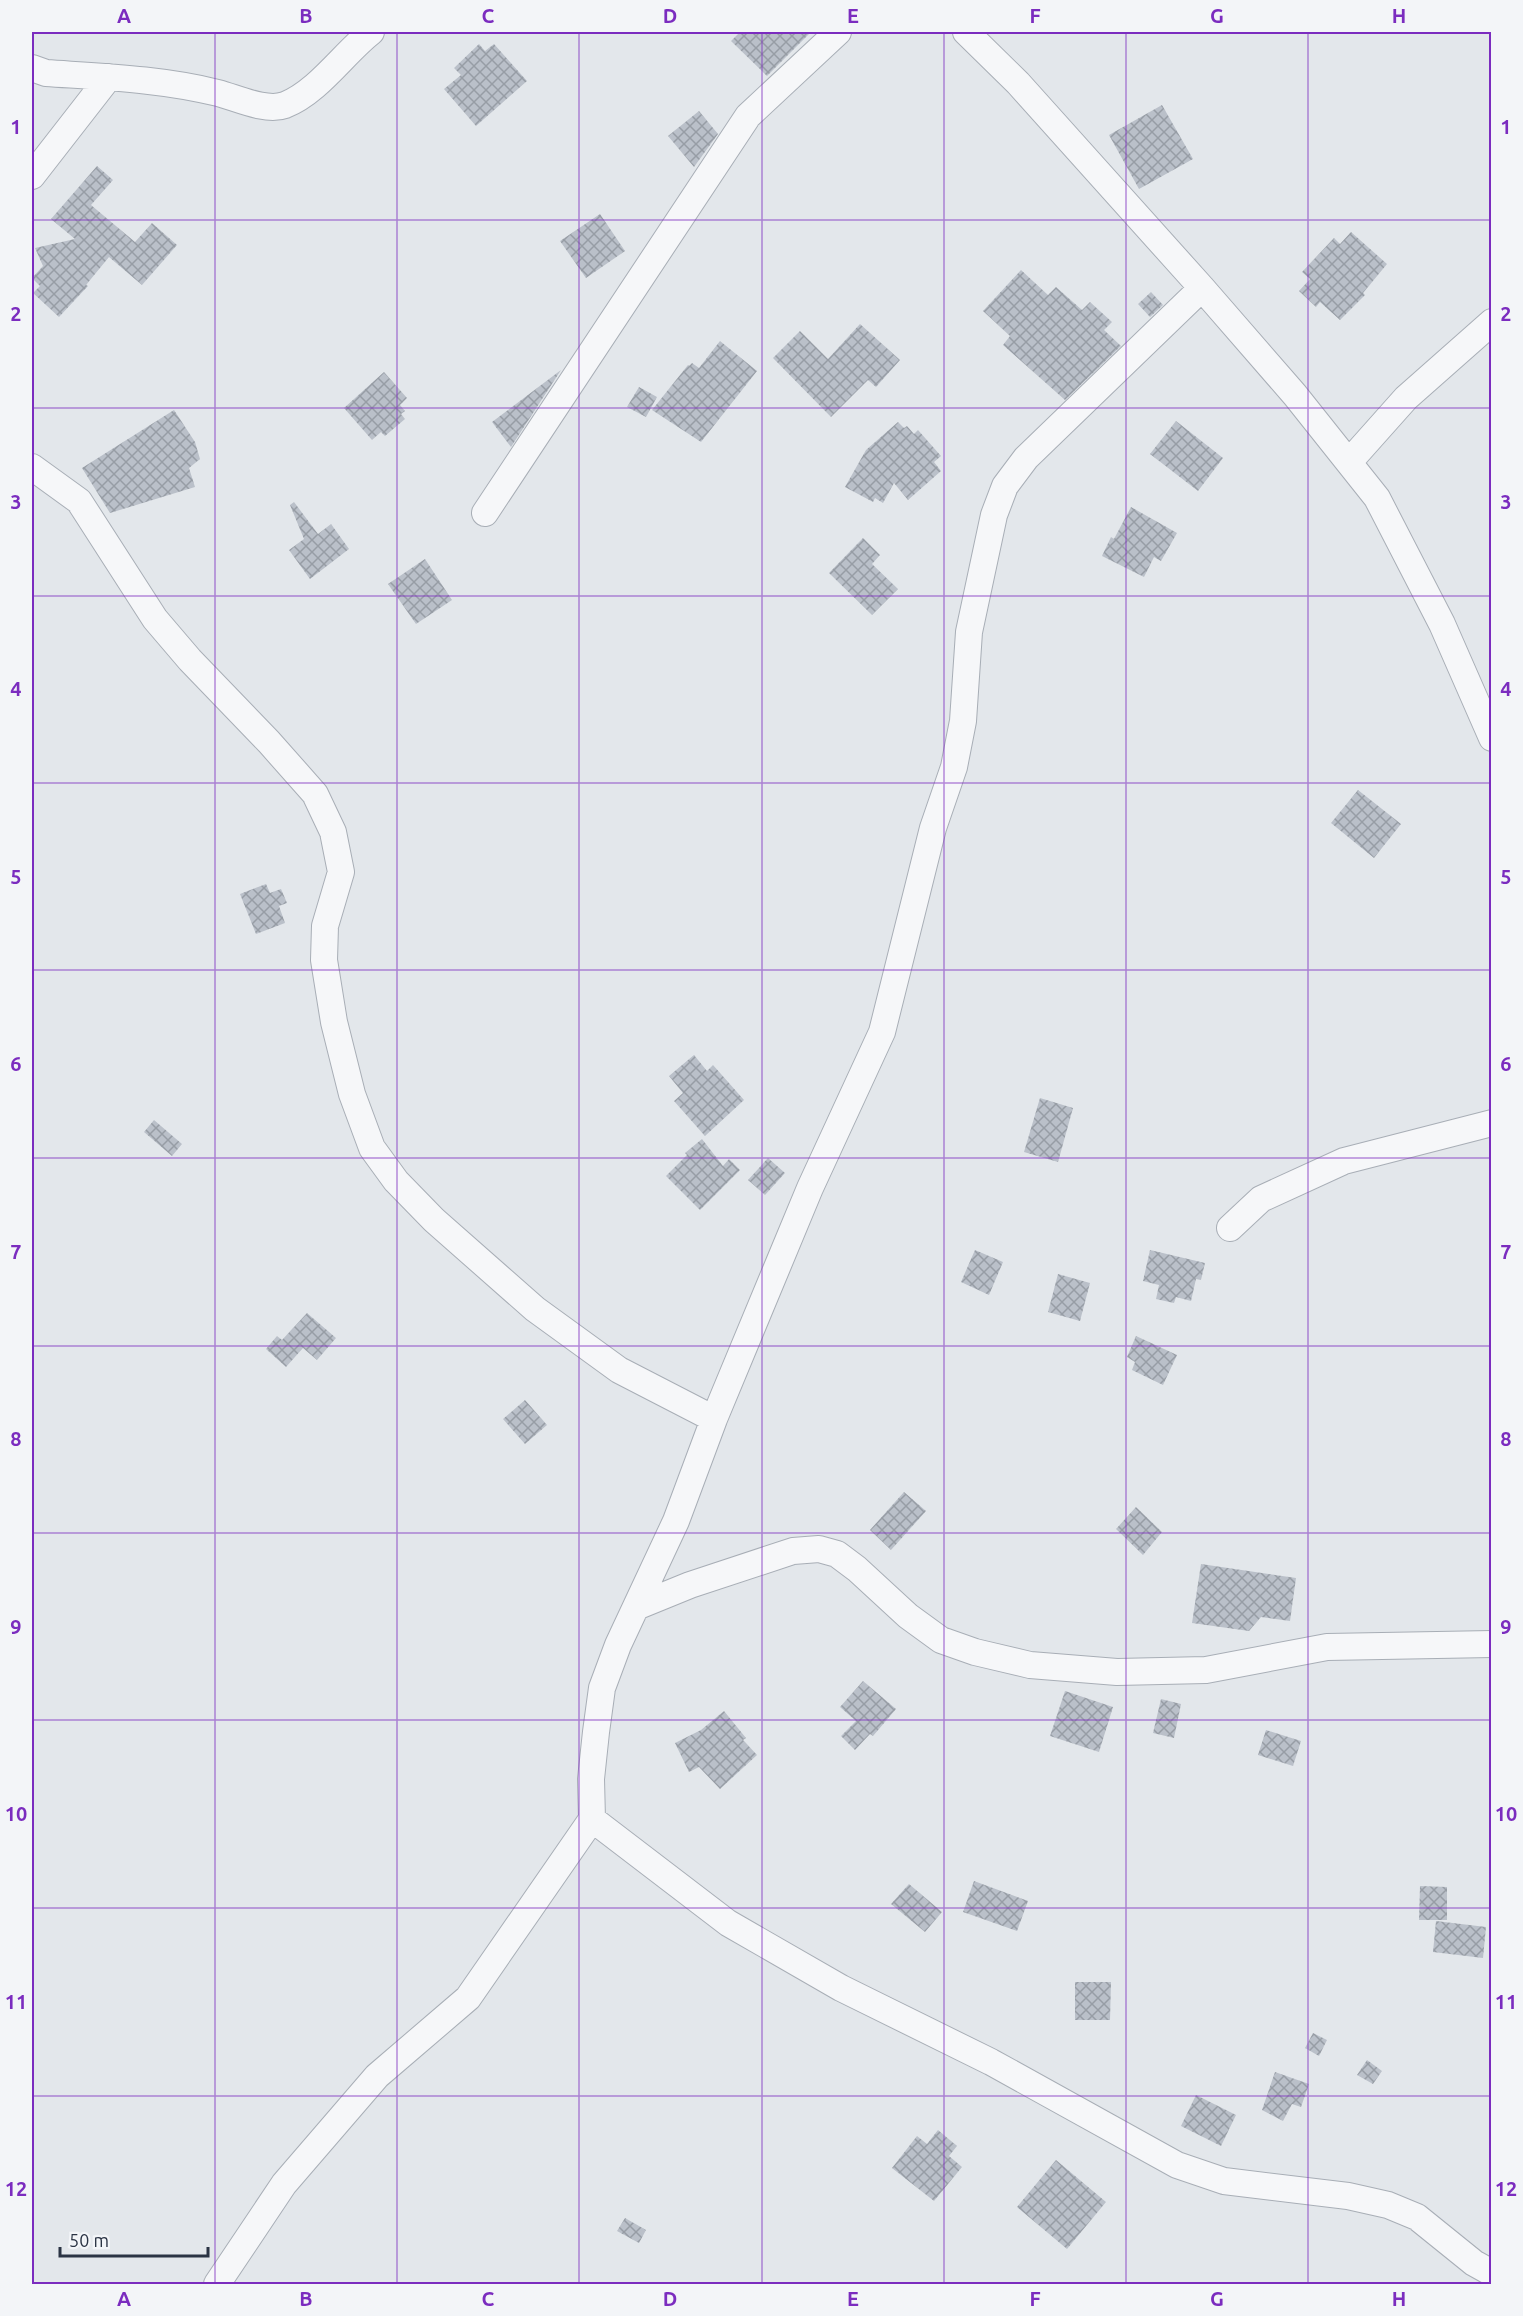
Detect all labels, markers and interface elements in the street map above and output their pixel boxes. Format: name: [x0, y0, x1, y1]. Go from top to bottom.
text: A: [117, 4, 131, 27]
text: B: [299, 4, 313, 27]
text: C: [482, 4, 495, 27]
text: D: [663, 4, 677, 27]
text: E: [847, 4, 859, 27]
text: F: [1029, 4, 1041, 27]
text: G: [1210, 4, 1224, 27]
text: H: [1392, 4, 1406, 27]
text: 1: [10, 115, 22, 138]
text: 1: [1500, 115, 1512, 138]
text: 2: [10, 302, 22, 325]
text: 2: [1500, 302, 1512, 325]
text: 3: [10, 490, 22, 513]
text: 3: [1500, 490, 1512, 513]
text: 4: [10, 677, 22, 700]
text: 4: [1500, 677, 1512, 700]
text: 5: [10, 865, 22, 888]
text: 5: [1500, 865, 1512, 888]
text: 6: [10, 1052, 22, 1075]
text: 6: [1500, 1052, 1512, 1075]
text: 7: [10, 1240, 22, 1263]
text: 7: [1500, 1240, 1512, 1263]
text: 8: [10, 1427, 22, 1450]
text: 8: [1500, 1427, 1512, 1450]
text: 9: [10, 1615, 22, 1638]
text: 9: [1500, 1615, 1512, 1638]
text: 10: [5, 1802, 27, 1825]
text: 10: [1495, 1802, 1517, 1825]
text: 11: [5, 1990, 27, 2013]
text: 11: [1495, 1990, 1517, 2013]
text: 12: [5, 2177, 27, 2200]
text: 12: [1495, 2177, 1517, 2200]
scale bar: [60, 2220, 208, 2258]
text: 50 m: [69, 2230, 109, 2250]
text: A: [117, 2287, 131, 2310]
text: B: [299, 2287, 313, 2310]
text: C: [482, 2287, 495, 2310]
text: D: [663, 2287, 677, 2310]
text: E: [847, 2287, 859, 2310]
text: F: [1029, 2287, 1041, 2310]
text: G: [1210, 2287, 1224, 2310]
text: H: [1392, 2287, 1406, 2310]

